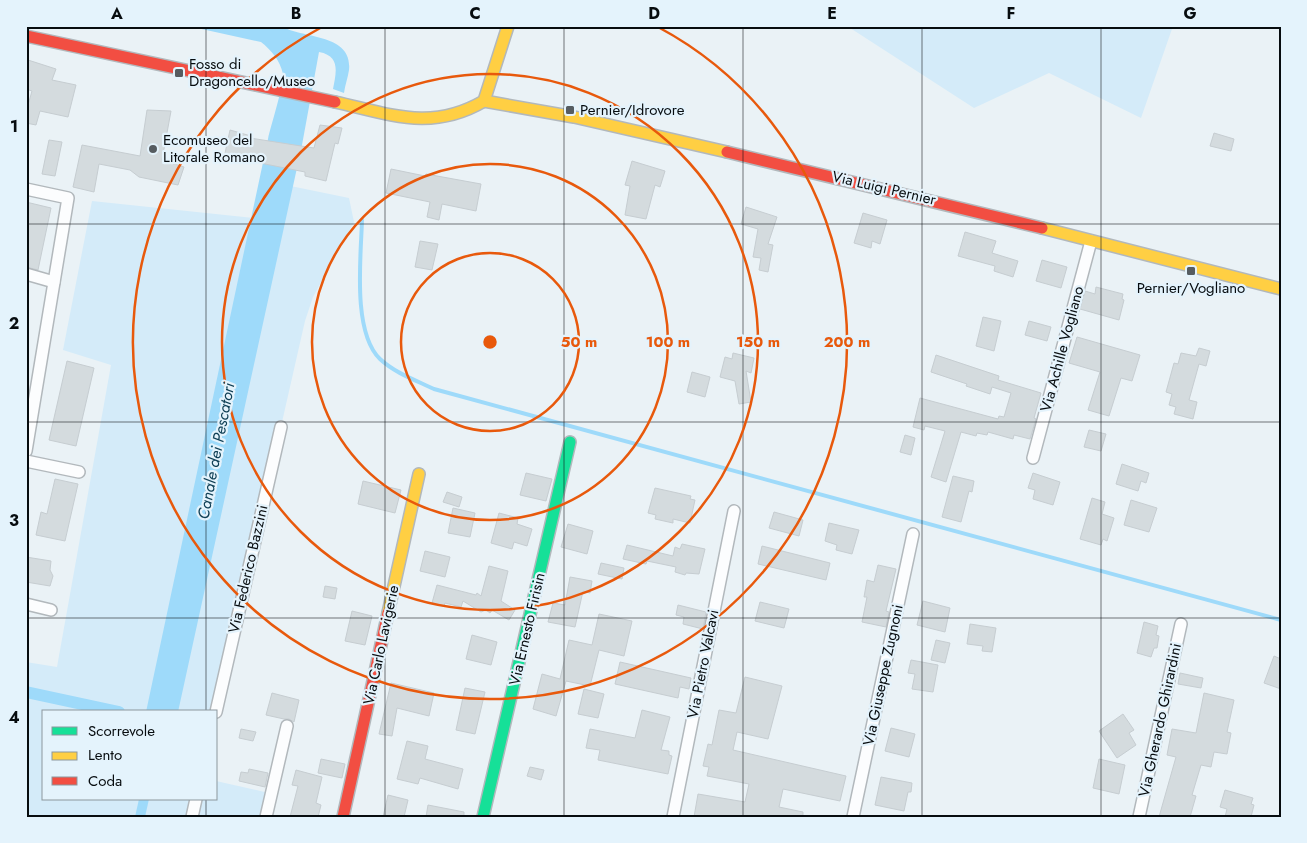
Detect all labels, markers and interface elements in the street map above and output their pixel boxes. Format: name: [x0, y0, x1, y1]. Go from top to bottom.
text: A: [110, 2, 123, 25]
text: B: [291, 2, 301, 25]
text: C: [469, 2, 481, 25]
text: D: [648, 2, 660, 25]
text: E: [827, 2, 837, 25]
text: F: [1007, 2, 1015, 25]
text: G: [1183, 2, 1197, 25]
place label: Fosso di Dragoncello/Museo: [189, 53, 315, 92]
marker: Fosso di Dragoncello/Museo: [173, 67, 185, 79]
place label: Pernier/Idrovore: [580, 99, 685, 121]
marker: Pernier/Idrovore: [564, 104, 576, 116]
text: 1: [10, 115, 18, 138]
place label: Ecomuseo del Litorale Romano: [163, 129, 265, 168]
marker: Ecomuseo del Litorale Romano: [147, 143, 159, 155]
street label: Via Luigi Pernier: [830, 165, 939, 211]
marker: Pernier/Vogliano: [1185, 265, 1197, 277]
place label: Pernier/Vogliano: [1137, 277, 1245, 299]
street label: Via Achille Vogliano: [1035, 284, 1089, 414]
text: 2: [9, 312, 19, 335]
text: 50 m: [561, 331, 597, 353]
text: 100 m: [646, 331, 690, 353]
text: 150 m: [736, 331, 780, 353]
text: 200 m: [824, 331, 870, 353]
centre of rings: [481, 333, 499, 351]
water label: Canale dei Pescatori: [191, 380, 241, 521]
street label: Via Federico Bazzini: [223, 503, 273, 635]
text: 3: [9, 509, 19, 532]
street label: Via Ernesto Firisin: [503, 570, 551, 688]
street label: Via Carlo Lavigerie: [358, 583, 404, 707]
street label: Via Giuseppe Zugnoni: [857, 602, 909, 748]
street label: Via Pietro Valcavi: [682, 608, 724, 720]
street label: Via Gherardo Ghirardini: [1133, 641, 1187, 799]
text: 4: [8, 706, 20, 729]
legend: [42, 710, 218, 800]
text: Scorrevole: [88, 720, 155, 742]
text: Lento: [88, 744, 122, 766]
text: Coda: [88, 770, 122, 792]

